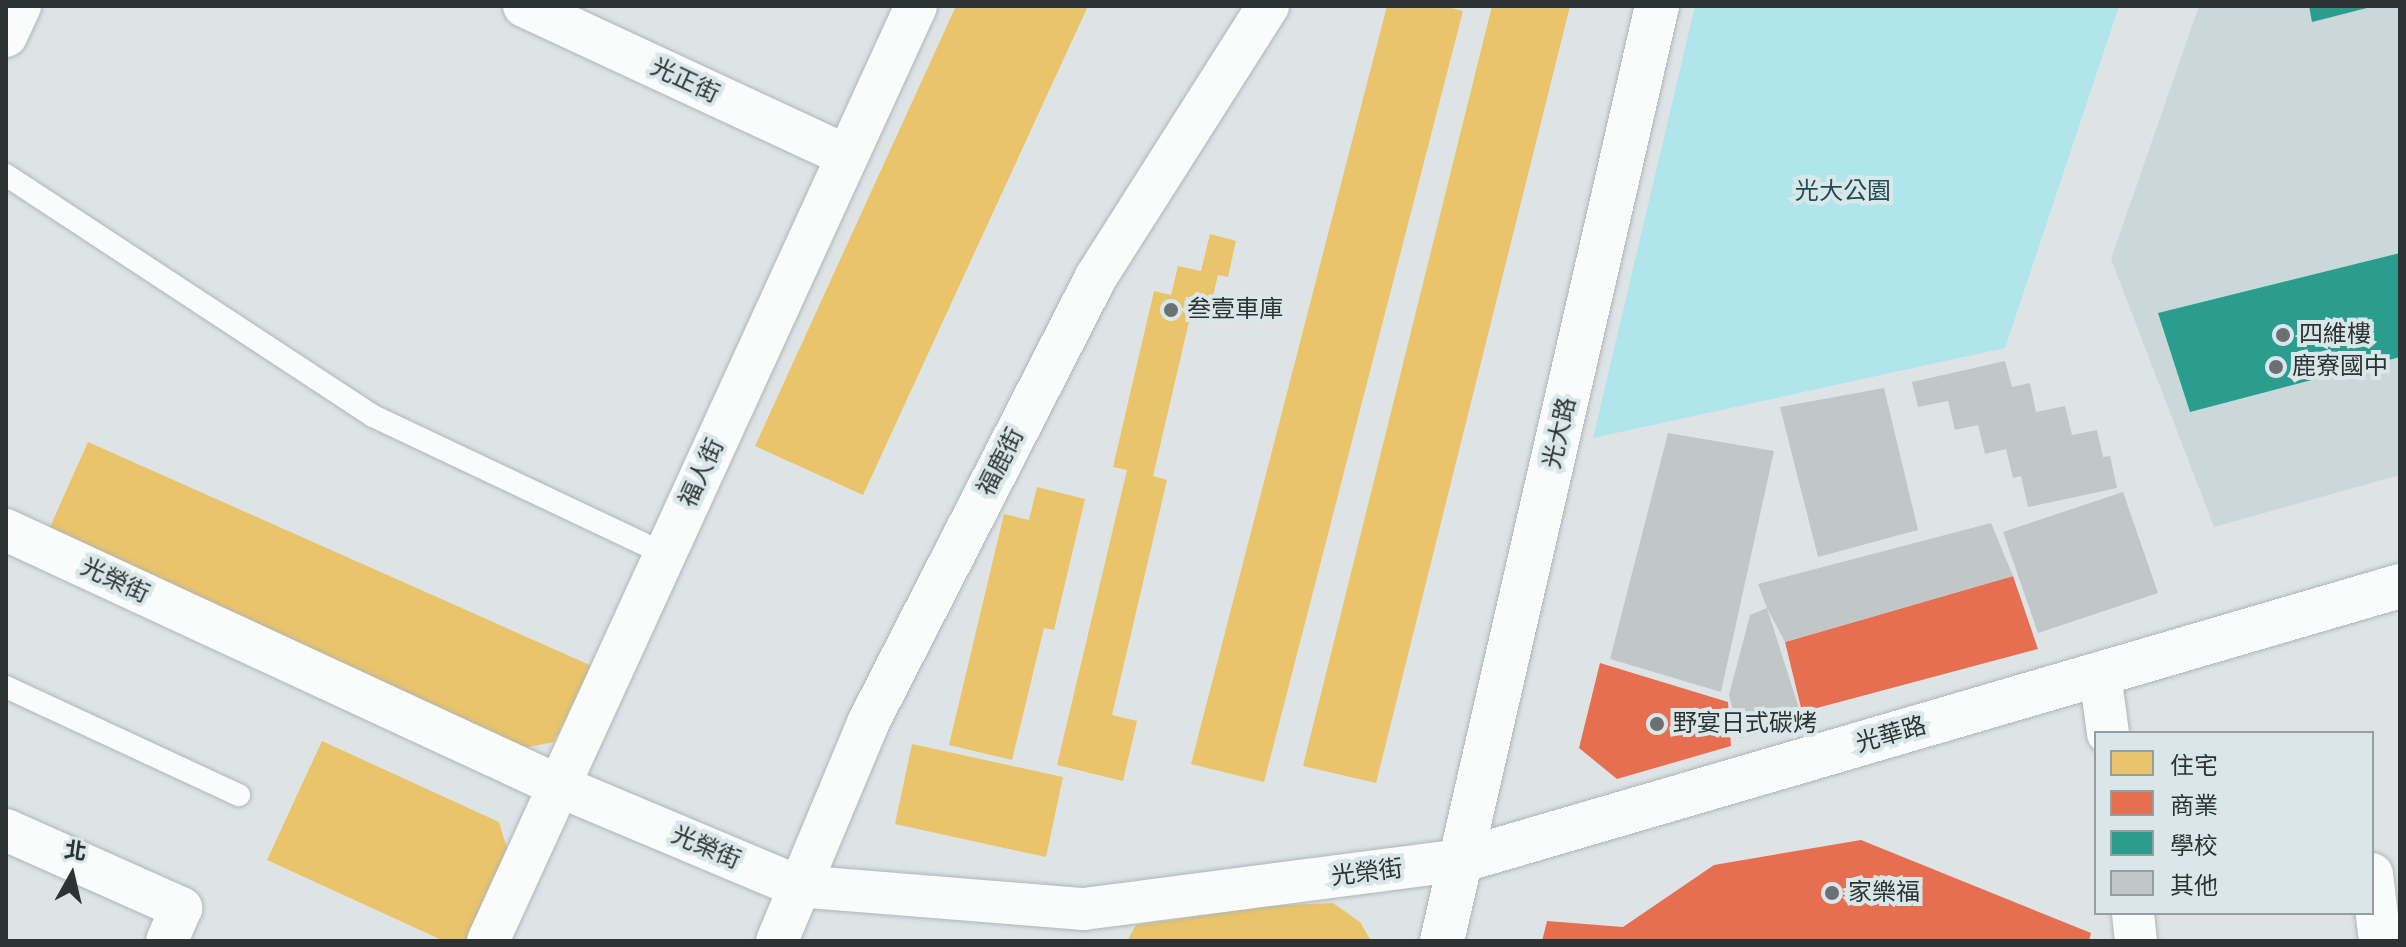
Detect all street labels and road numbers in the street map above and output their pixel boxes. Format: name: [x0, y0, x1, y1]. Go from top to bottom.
street label: 光正街: [646, 53, 724, 109]
street label: 光大路: [1538, 395, 1582, 471]
street label: 福鹿街: [972, 423, 1030, 501]
street label: 福人街: [674, 434, 730, 512]
street label: 光榮街: [76, 553, 154, 609]
street label: 光華路: [1852, 711, 1930, 759]
street label: 光榮街: [667, 821, 745, 875]
street label: 光榮街: [1330, 854, 1404, 892]

